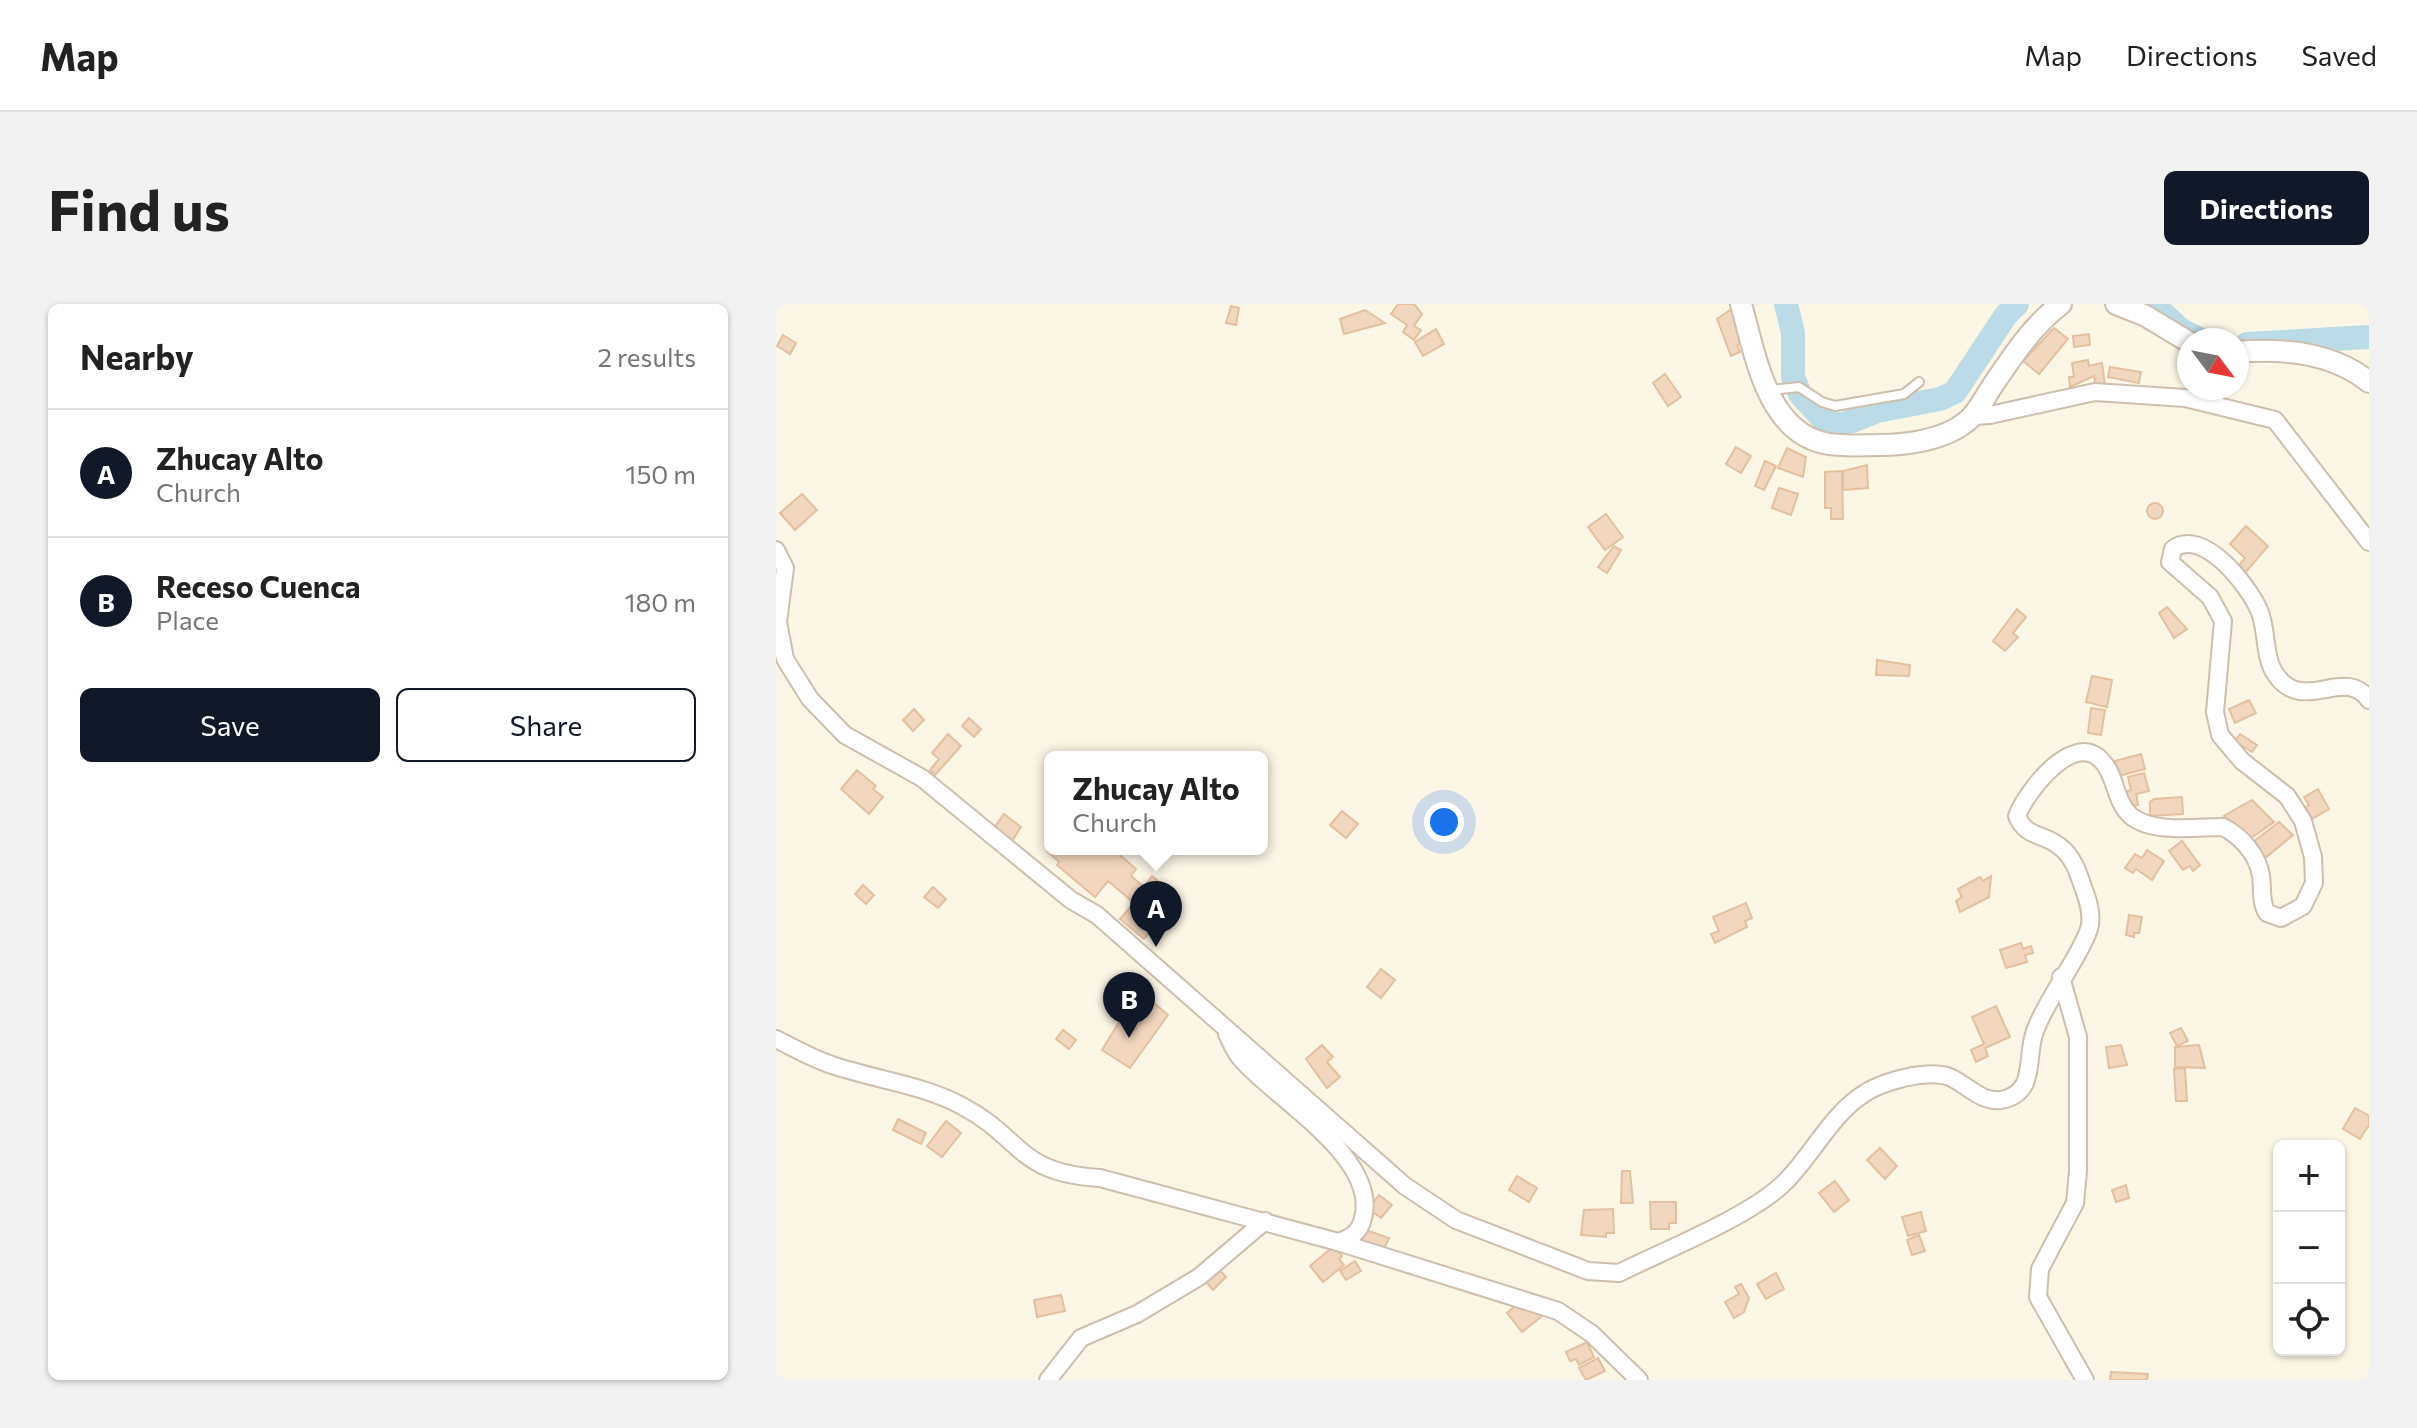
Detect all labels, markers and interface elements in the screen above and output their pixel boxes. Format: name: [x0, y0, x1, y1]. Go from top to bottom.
text: Map: [40, 32, 119, 79]
text: Map: [2024, 38, 2082, 72]
text: Directions: [2126, 38, 2257, 72]
text: Saved: [2301, 38, 2377, 72]
button: Directions: [2164, 171, 2369, 245]
text: Find us: [48, 174, 230, 243]
north arrow: [2177, 328, 2249, 400]
text: Nearby: [80, 335, 194, 377]
text: 2 results: [598, 341, 696, 372]
text: Zhucay Alto: [156, 439, 323, 476]
text: A: [97, 458, 115, 489]
text: 150 m: [625, 458, 696, 489]
text: Church: [156, 476, 241, 507]
text: Receso Cuenca: [156, 567, 361, 604]
text: B: [97, 586, 115, 617]
text: 180 m: [624, 586, 696, 617]
text: Place: [156, 604, 219, 635]
button: Save: [80, 688, 380, 762]
button: Share: [396, 688, 696, 762]
popup: [1044, 751, 1268, 855]
text: Zhucay Alto: [1072, 769, 1240, 806]
your location: [1424, 802, 1464, 842]
text: Church: [1072, 806, 1157, 837]
pin: A: [1130, 881, 1182, 947]
pin: B: [1103, 972, 1155, 1038]
map controls: [2273, 1140, 2345, 1356]
button: +: [2273, 1140, 2345, 1212]
button: −: [2273, 1212, 2345, 1284]
button: locate: [2273, 1284, 2345, 1356]

